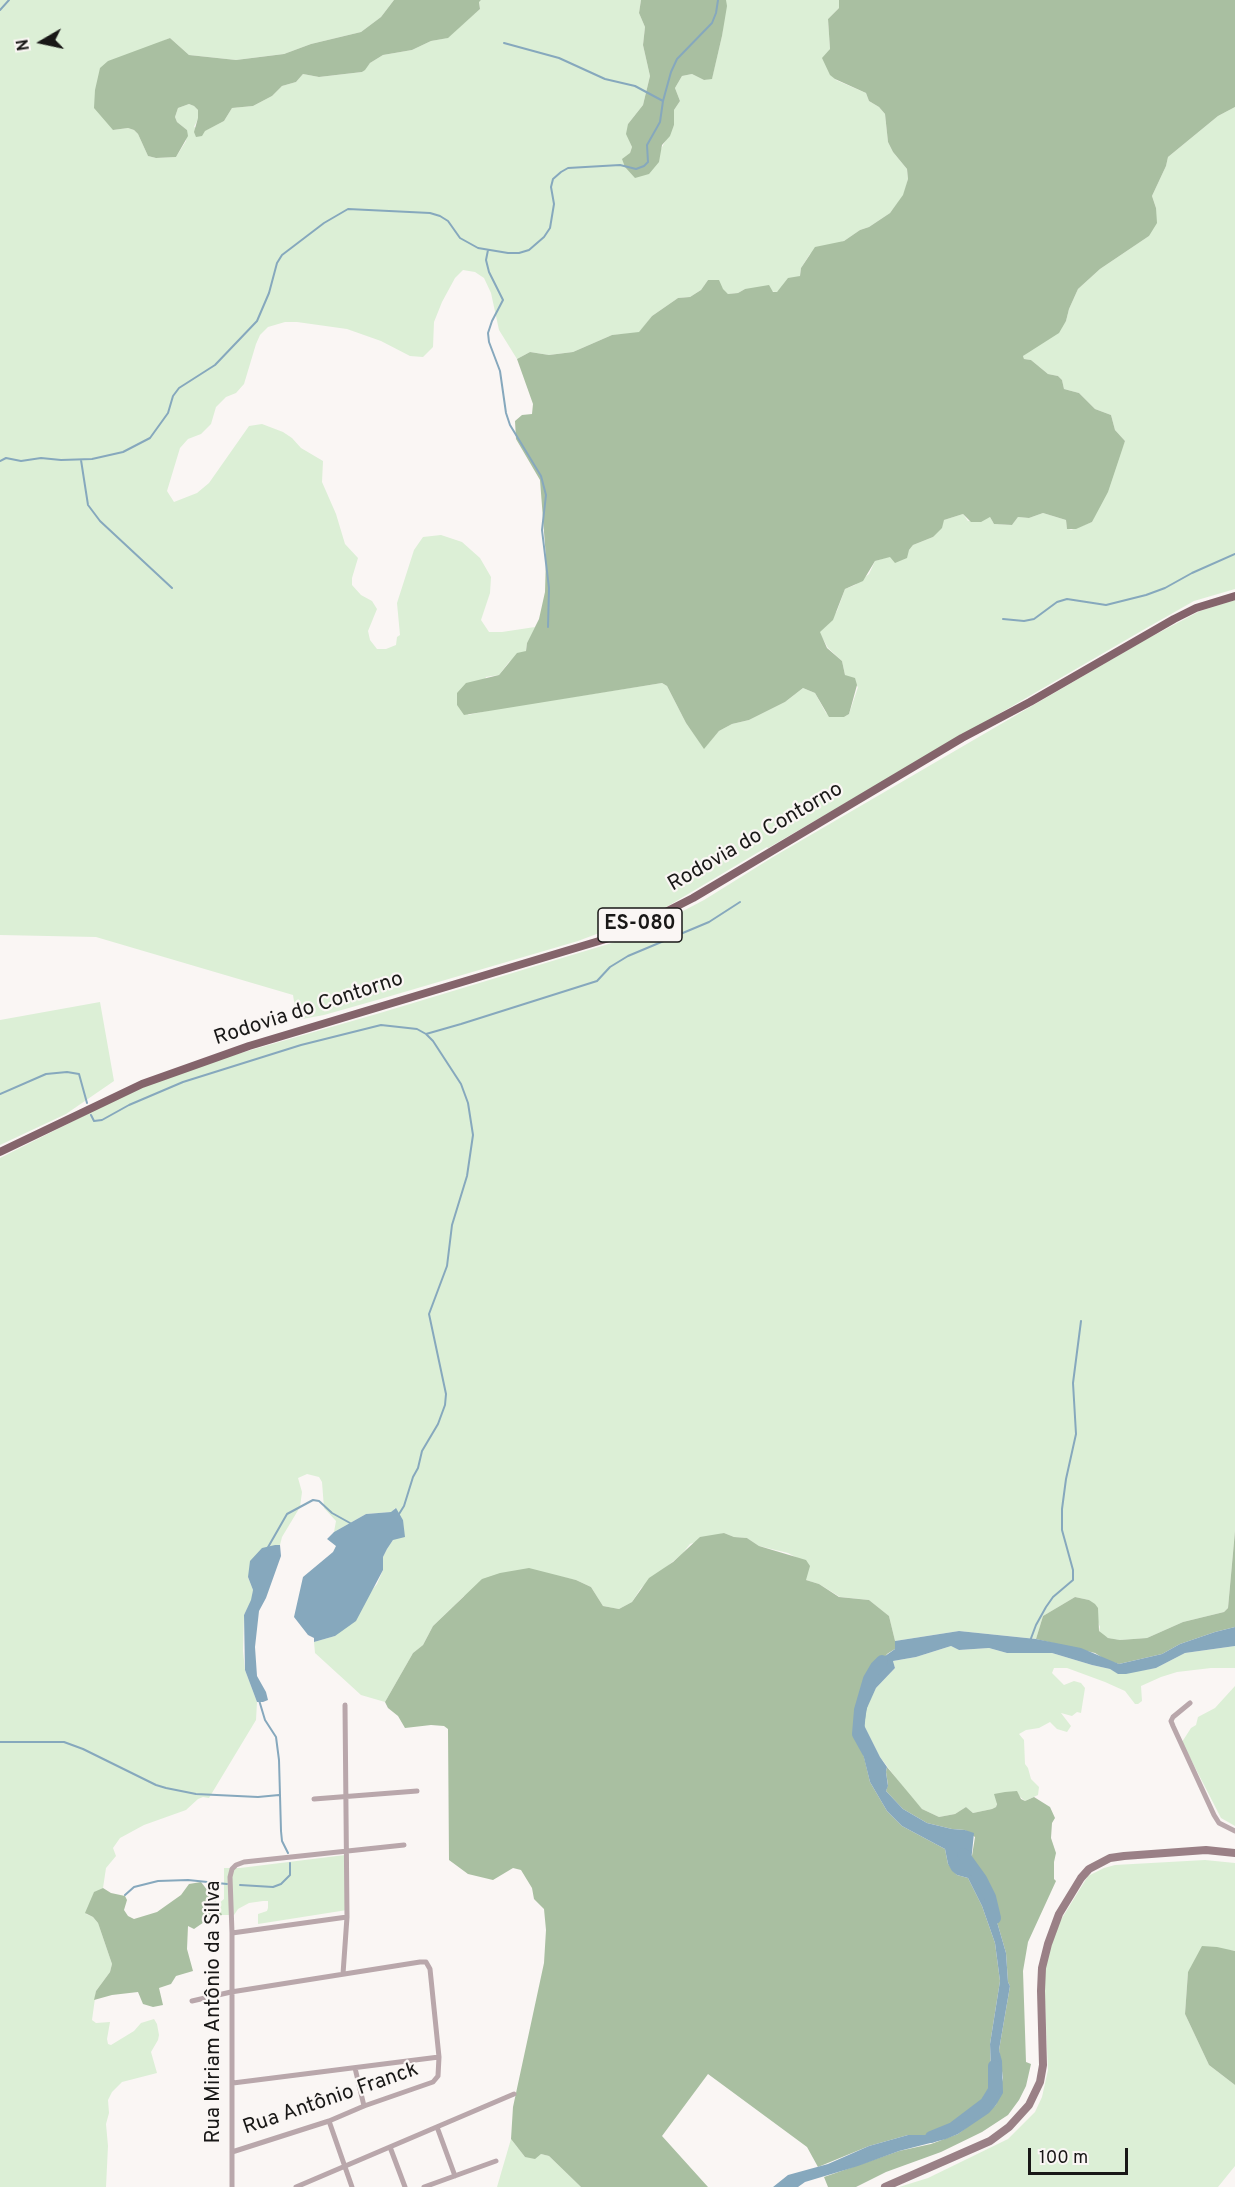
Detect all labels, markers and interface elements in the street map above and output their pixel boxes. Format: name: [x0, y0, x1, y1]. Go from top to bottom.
north arrow: [12, 12, 72, 72]
text: N: [13, 38, 35, 52]
street label: Rodovia do Contorno: [664, 778, 848, 898]
road number: ES-080: [598, 908, 682, 942]
street label: Rodovia do Contorno: [211, 968, 407, 1052]
street label: Rua Miriam Antônio da Silva: [202, 1880, 228, 2144]
street label: Rua Antônio Franck: [240, 2058, 422, 2142]
scale bar: [1031, 2136, 1132, 2174]
text: 100 m: [1039, 2147, 1088, 2170]

